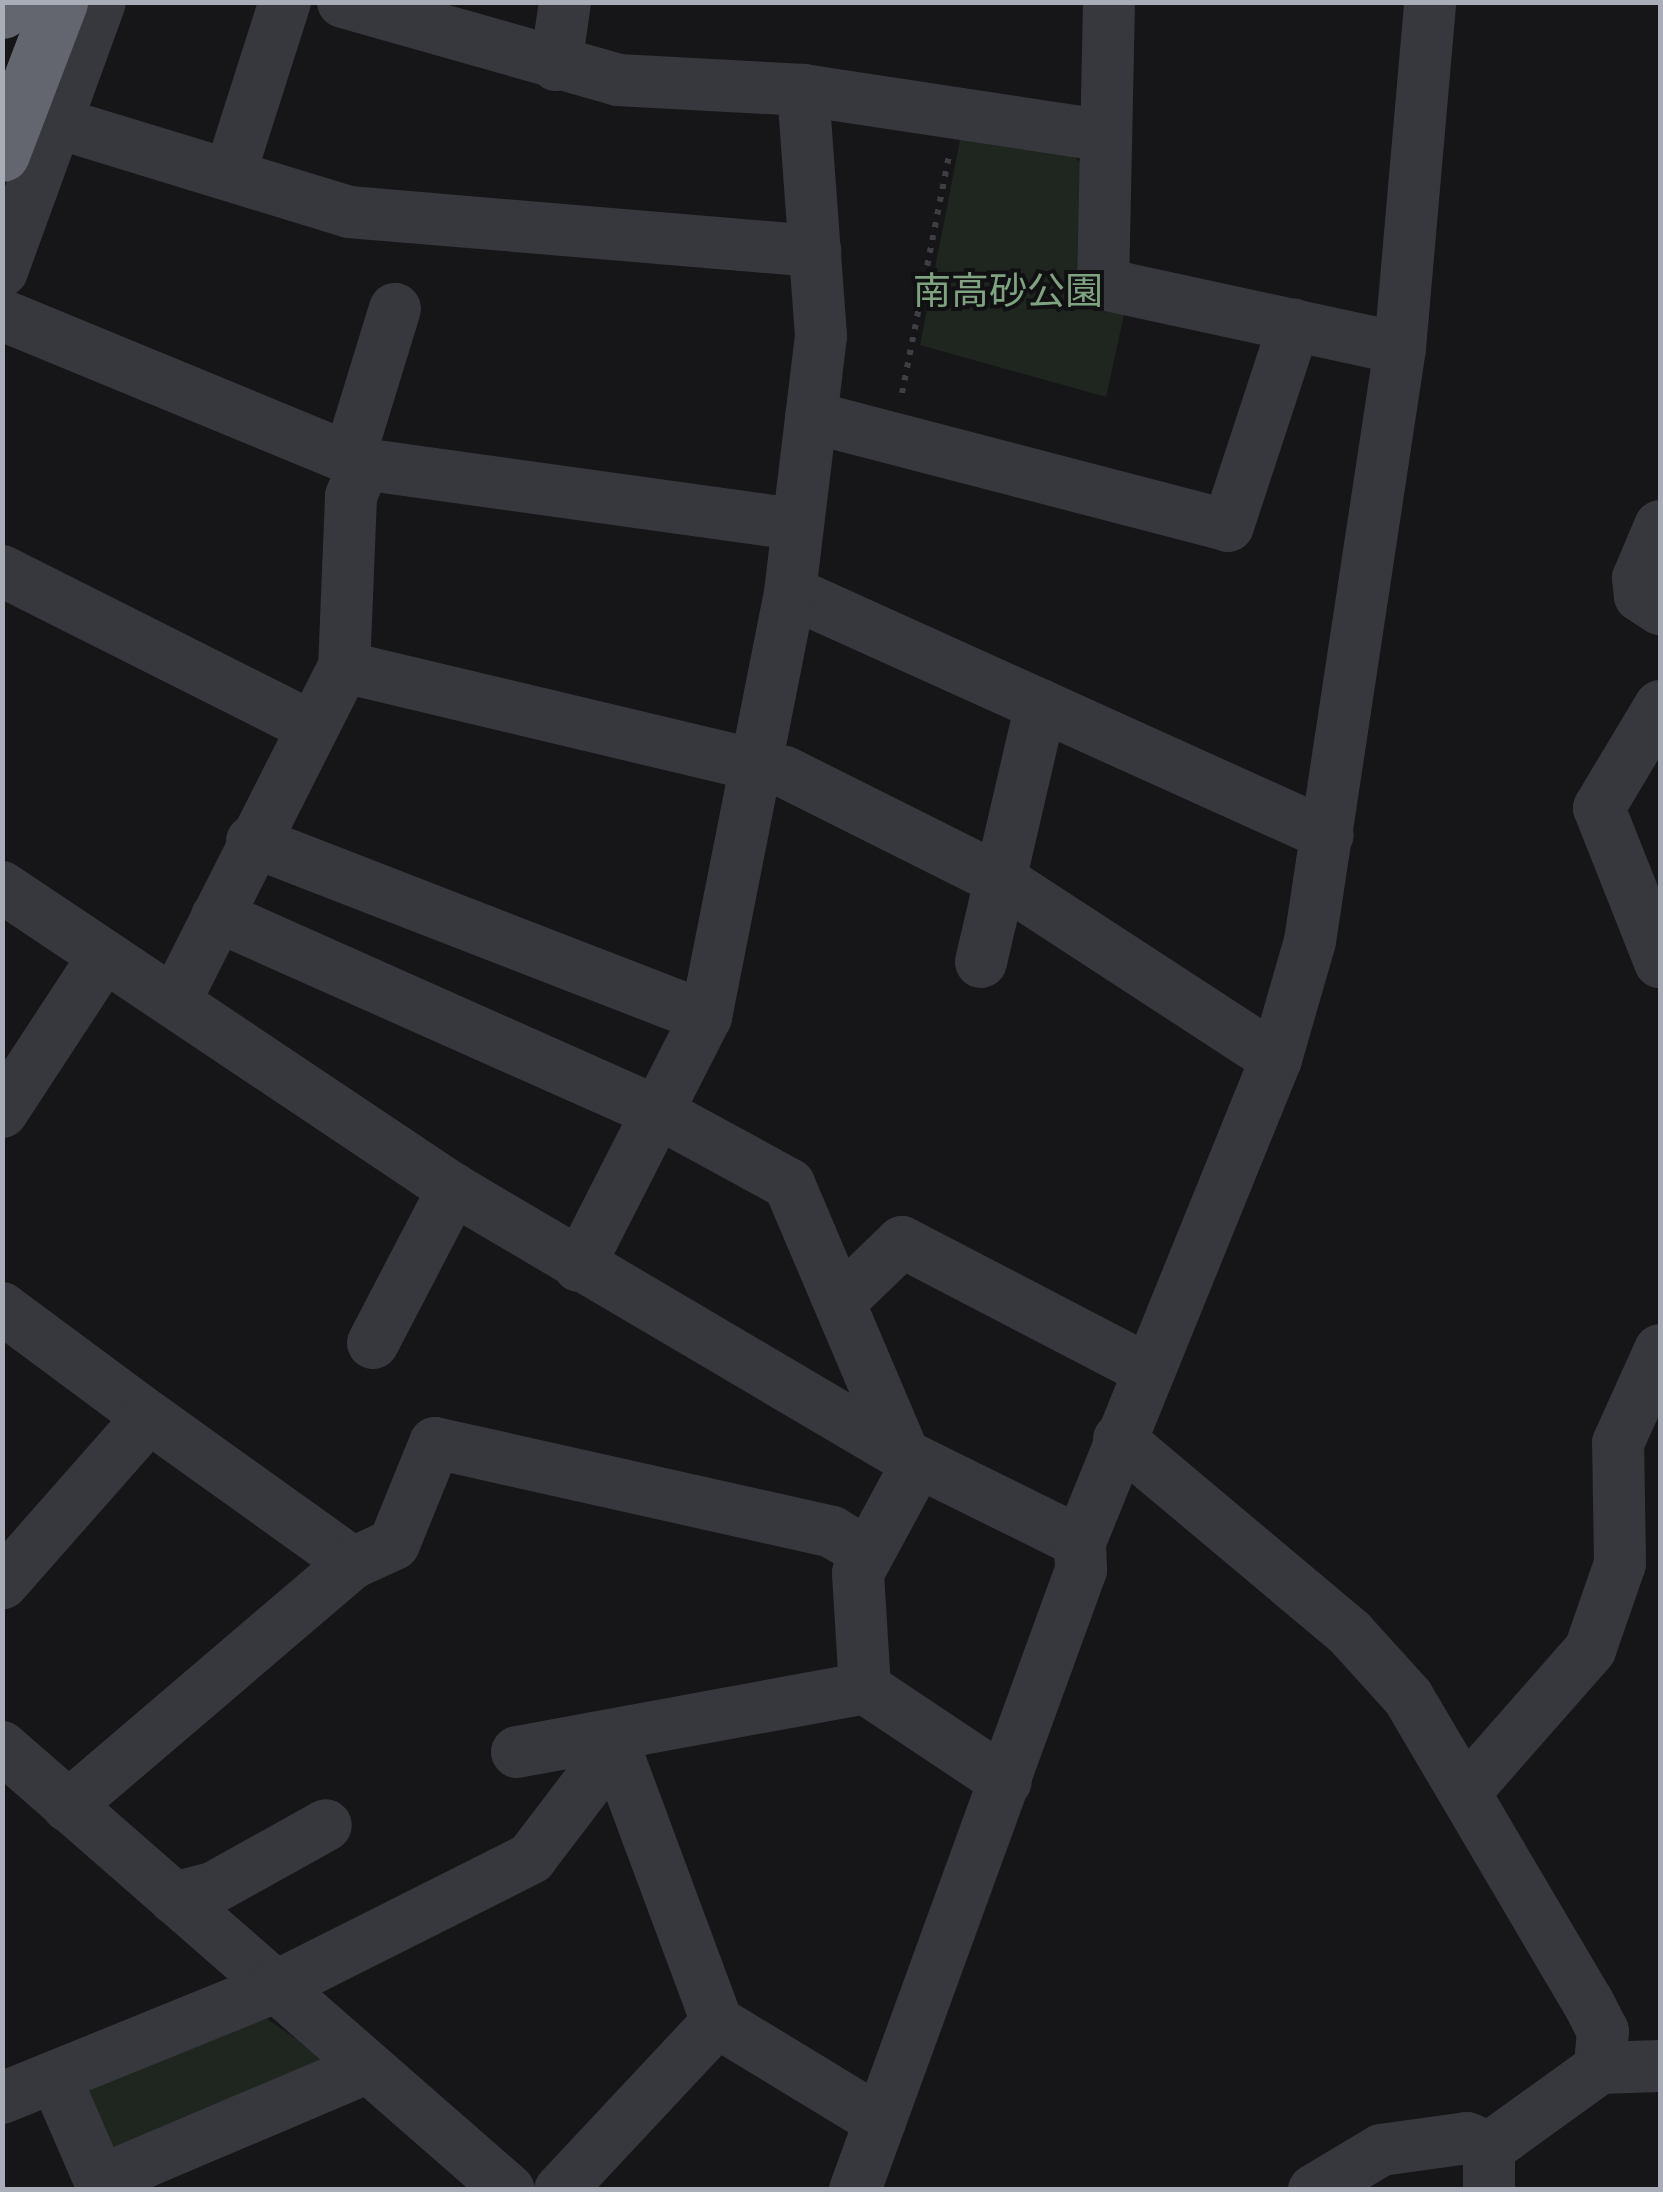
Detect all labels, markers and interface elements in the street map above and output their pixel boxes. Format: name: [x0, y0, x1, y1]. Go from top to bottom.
park label: 南高砂公園: [913, 268, 1103, 314]

